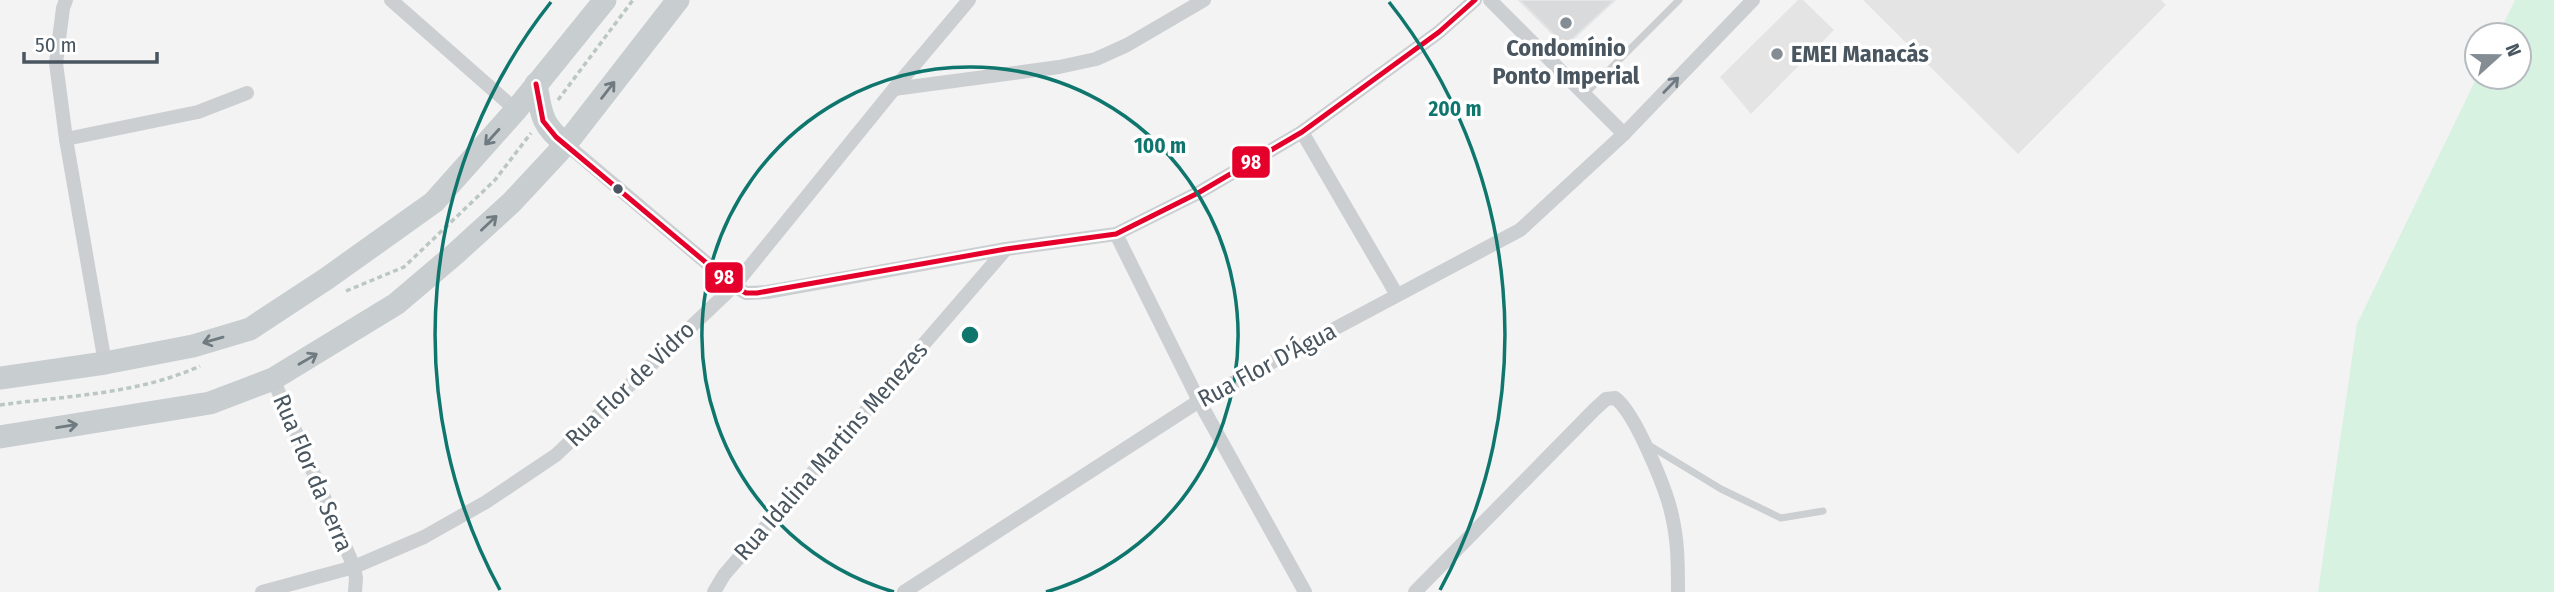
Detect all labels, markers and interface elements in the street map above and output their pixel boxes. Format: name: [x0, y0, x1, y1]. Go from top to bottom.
marker: Condomínio Ponto Imperial: [1558, 15, 1574, 31]
scale bar: [24, 21, 158, 65]
north arrow: [2463, 21, 2533, 91]
text: 50 m: [35, 32, 77, 58]
place label: Condomínio Ponto Imperial: [1493, 34, 1640, 90]
place label: EMEI Manacás: [1791, 40, 1929, 68]
text: N: [2501, 41, 2526, 60]
marker: EMEI Manacás: [1769, 46, 1785, 62]
one-way arrow: [1663, 77, 1680, 94]
one-way arrow: [600, 81, 615, 100]
text: 200 m: [1427, 96, 1482, 122]
one-way arrow: [485, 127, 501, 145]
text: 100 m: [1134, 133, 1186, 159]
line badge: 98: [1231, 145, 1271, 179]
text: 98: [1241, 151, 1261, 174]
unlabelled marker: [611, 182, 625, 196]
one-way arrow: [480, 215, 498, 231]
line badge: 98: [704, 261, 744, 294]
text: 98: [714, 266, 734, 289]
street label: Rua Flor de Vidro: [560, 316, 700, 452]
street label: Rua Flor D'Água: [1193, 316, 1341, 413]
centre of rings: [958, 323, 982, 347]
one-way arrow: [202, 334, 224, 347]
street label: Rua Idalina Martins Menezes: [728, 336, 934, 566]
one-way arrow: [297, 351, 317, 365]
street label: Rua Flor da Serra: [267, 390, 359, 556]
one-way arrow: [55, 419, 78, 432]

